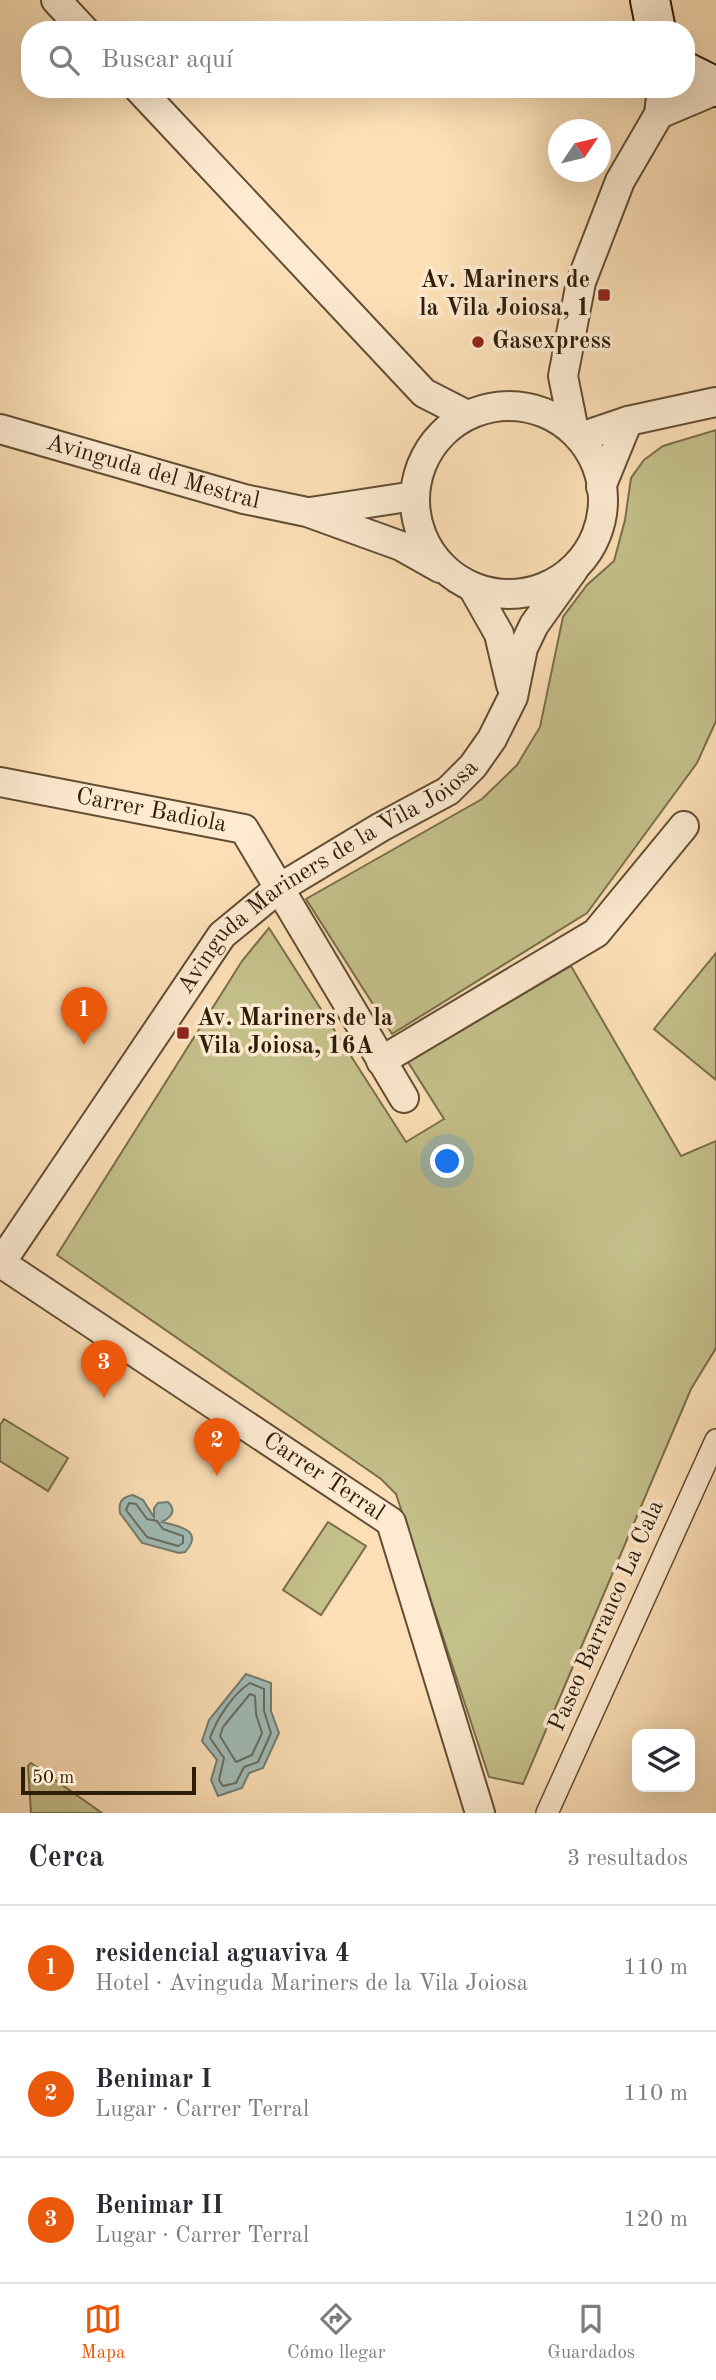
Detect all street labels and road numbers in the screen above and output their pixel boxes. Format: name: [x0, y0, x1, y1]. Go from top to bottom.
street label: Avinguda del Mestral: [43, 431, 262, 514]
street label: Avinguda Mariners de la Vila Joiosa: [174, 756, 483, 999]
street label: Carrer Badiola: [74, 785, 229, 837]
street label: Carrer Terral: [258, 1428, 388, 1526]
street label: Paseo Barranco La Cala: [545, 1497, 669, 1735]

